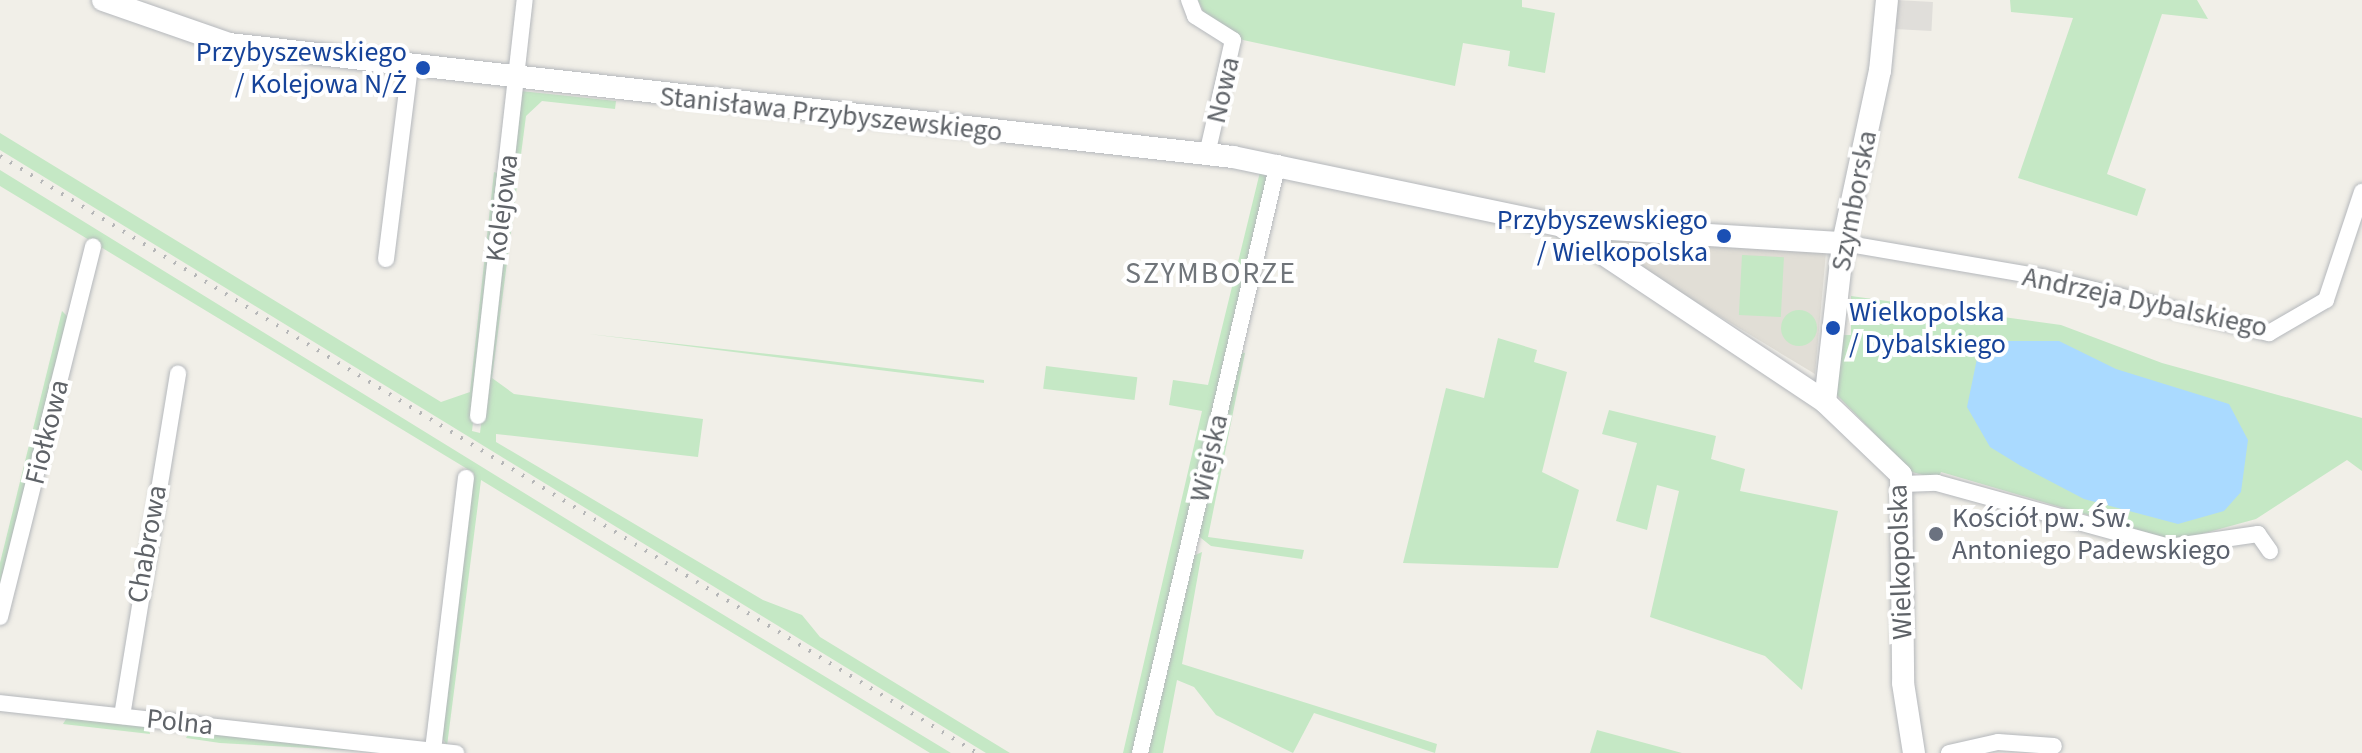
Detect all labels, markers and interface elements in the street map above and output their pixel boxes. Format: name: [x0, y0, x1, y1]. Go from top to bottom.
place label: Przybyszewskiego / Kolejowa N/Ż: [196, 35, 407, 101]
street label: Nowa: [1199, 54, 1247, 126]
marker: Przybyszewskiego / Kolejowa N/Ż: [414, 59, 432, 77]
street label: Stanisława Przybyszewskiego: [658, 79, 1004, 149]
street label: Szymborska: [1824, 128, 1884, 274]
street label: Kolejowa: [479, 152, 525, 264]
place label: Przybyszewskiego / Wielkopolska: [1497, 203, 1708, 269]
marker: Przybyszewskiego / Wielkopolska: [1715, 227, 1733, 245]
district label: SZYMBORZE: [1125, 256, 1297, 292]
street label: Andrzeja Dybalskiego: [2020, 260, 2270, 344]
place label: Wielkopolska / Dybalskiego: [1849, 295, 2006, 361]
marker: Wielkopolska / Dybalskiego: [1824, 319, 1842, 337]
street label: Fiołkowa: [18, 376, 76, 488]
street label: Wiejska: [1183, 411, 1235, 505]
street label: Chabrowa: [120, 482, 174, 606]
street label: Wielkopolska: [1880, 484, 1920, 640]
place label: Kościół pw. Św. Antoniego Padewskiego: [1952, 501, 2231, 567]
marker: Kościół pw. Św. Antoniego Padewskiego: [1927, 525, 1945, 543]
street label: Polna: [145, 702, 215, 742]

